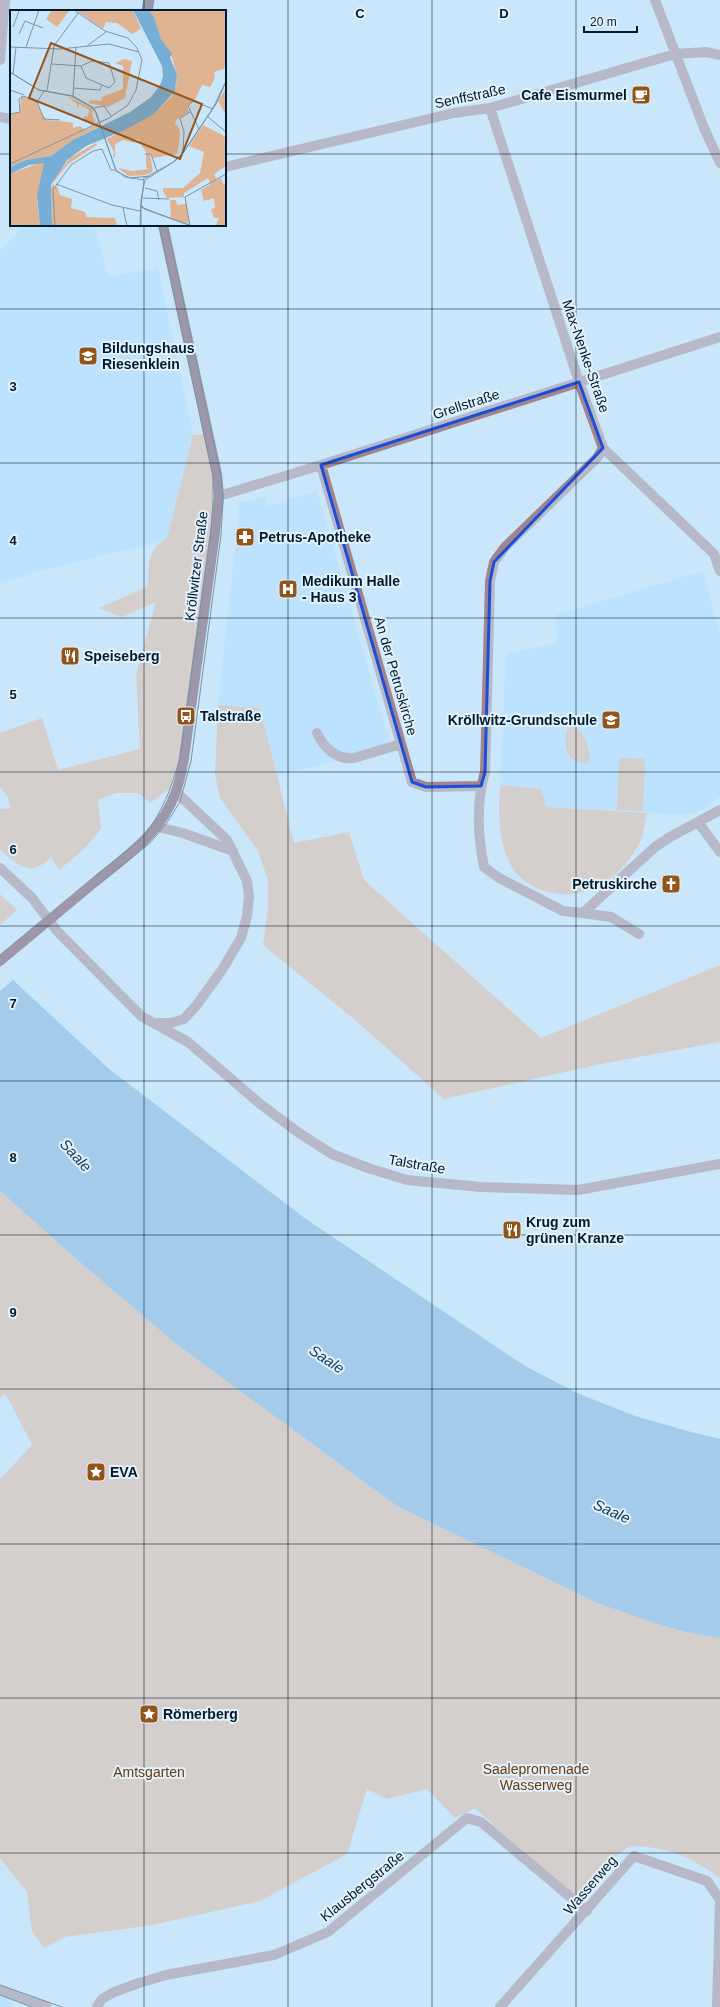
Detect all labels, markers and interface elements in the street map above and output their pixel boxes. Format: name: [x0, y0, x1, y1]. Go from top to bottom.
text: C: [355, 6, 365, 21]
text: D: [499, 6, 509, 21]
scale bar: [584, 8, 637, 34]
inset map: [10, 10, 226, 226]
text: 20 m: [590, 15, 617, 29]
street label: Senffstraße: [433, 81, 507, 111]
cafe icon: Cafe Eismurmel: [630, 84, 652, 106]
place label: Cafe Eismurmel: [521, 87, 627, 103]
street label: Max-Nenke-Straße: [559, 297, 613, 415]
place label: Bildungshaus Riesenklein: [102, 340, 195, 372]
school or university icon: Bildungshaus Riesenklein: [77, 345, 99, 367]
text: 3: [9, 379, 17, 394]
street label: Grellstraße: [431, 386, 502, 422]
street label: Kröllwitzer Straße: [181, 510, 211, 622]
pharmacy icon: Petrus-Apotheke: [234, 526, 256, 548]
place label: Petrus-Apotheke: [259, 529, 371, 545]
text: 4: [9, 533, 17, 548]
place label: Medikum Halle - Haus 3: [302, 573, 400, 605]
hospital icon: Medikum Halle - Haus 3: [277, 578, 299, 600]
street label: An der Petruskirche: [371, 615, 421, 737]
restaurant icon: Speiseberg: [59, 645, 81, 667]
place label: Speiseberg: [84, 648, 159, 664]
text: 5: [9, 687, 17, 702]
bus stop icon: Talstraße: [175, 705, 197, 727]
place label: Talstraße: [200, 708, 261, 724]
school or university icon: Kröllwitz-Grundschule: [600, 709, 622, 731]
place label: Kröllwitz-Grundschule: [448, 712, 597, 728]
text: 6: [9, 842, 17, 857]
church icon: Petruskirche: [660, 873, 682, 895]
place label: Petruskirche: [572, 876, 657, 892]
text: 7: [9, 996, 17, 1011]
water label: Saale: [57, 1135, 95, 1175]
text: 8: [9, 1150, 17, 1165]
street label: Talstraße: [387, 1151, 447, 1177]
place label: Krug zum grünen Kranze: [526, 1214, 624, 1246]
restaurant icon: Krug zum grünen Kranze: [501, 1219, 523, 1241]
text: 9: [9, 1305, 17, 1320]
water label: Saale: [306, 1341, 348, 1377]
place icon: EVA: [85, 1461, 107, 1483]
place label: EVA: [110, 1464, 138, 1480]
water label: Saale: [591, 1495, 633, 1527]
place icon: Römerberg: [138, 1703, 160, 1725]
place label: Römerberg: [163, 1706, 238, 1722]
park label: Saalepromenade Wasserweg: [483, 1761, 590, 1793]
park label: Amtsgarten: [113, 1764, 185, 1780]
street label: Klausbergstraße: [317, 1847, 407, 1925]
street label: Wasserweg: [560, 1852, 620, 1918]

